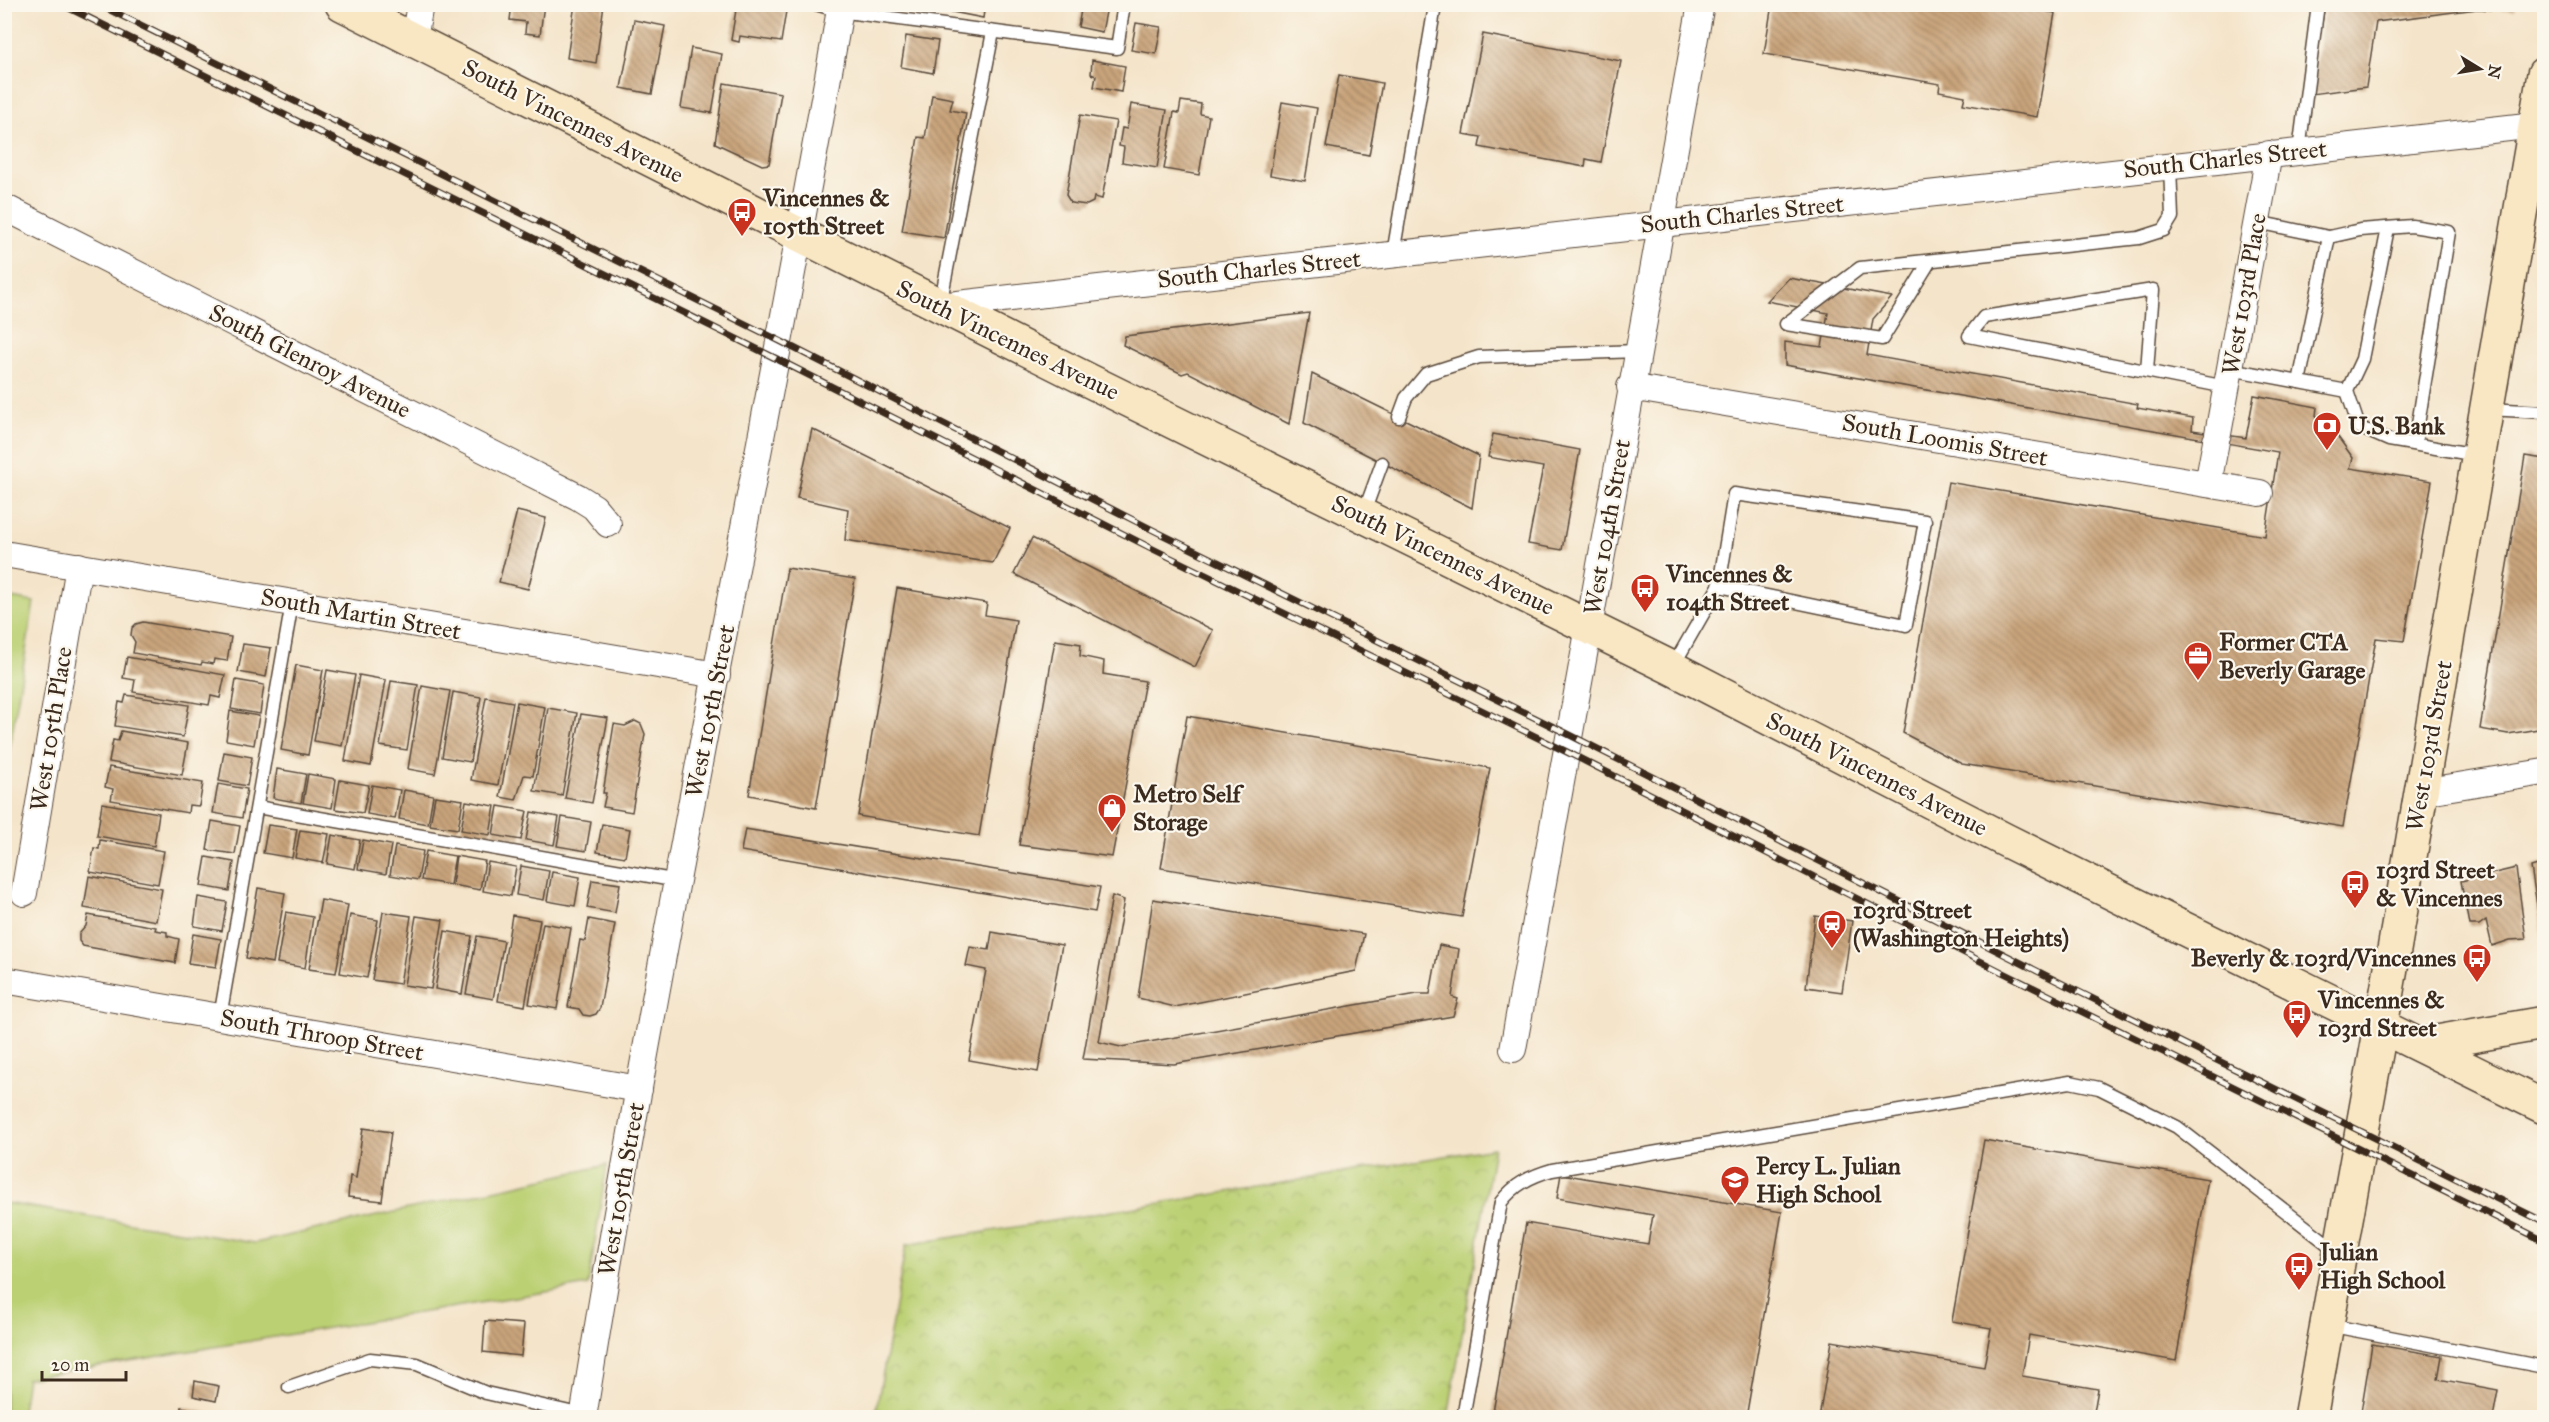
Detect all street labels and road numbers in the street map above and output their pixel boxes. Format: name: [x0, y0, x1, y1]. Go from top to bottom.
street label: South Vincennes Avenue: [457, 52, 689, 190]
street label: South Charles Street: [2122, 133, 2329, 185]
street label: South Charles Street: [1639, 188, 1846, 240]
street label: West 103rd Place: [2215, 211, 2273, 377]
street label: South Charles Street: [1156, 243, 1363, 295]
street label: South Vincennes Avenue: [892, 273, 1124, 407]
street label: South Glenroy Avenue: [204, 297, 416, 425]
street label: South Loomis Street: [1840, 407, 2051, 473]
street label: West 104th Street: [1577, 436, 1637, 617]
street label: South Vincennes Avenue: [1327, 488, 1559, 622]
street label: South Martin Street: [259, 582, 464, 646]
street label: West 105th Street: [679, 622, 742, 800]
street label: West 105th Place: [23, 645, 79, 813]
street label: West 103rd Street: [2399, 658, 2459, 834]
street label: South Vincennes Avenue: [1761, 705, 1993, 843]
street label: South Throop Street: [218, 1002, 426, 1068]
street label: West 105th Street: [591, 1100, 651, 1278]

